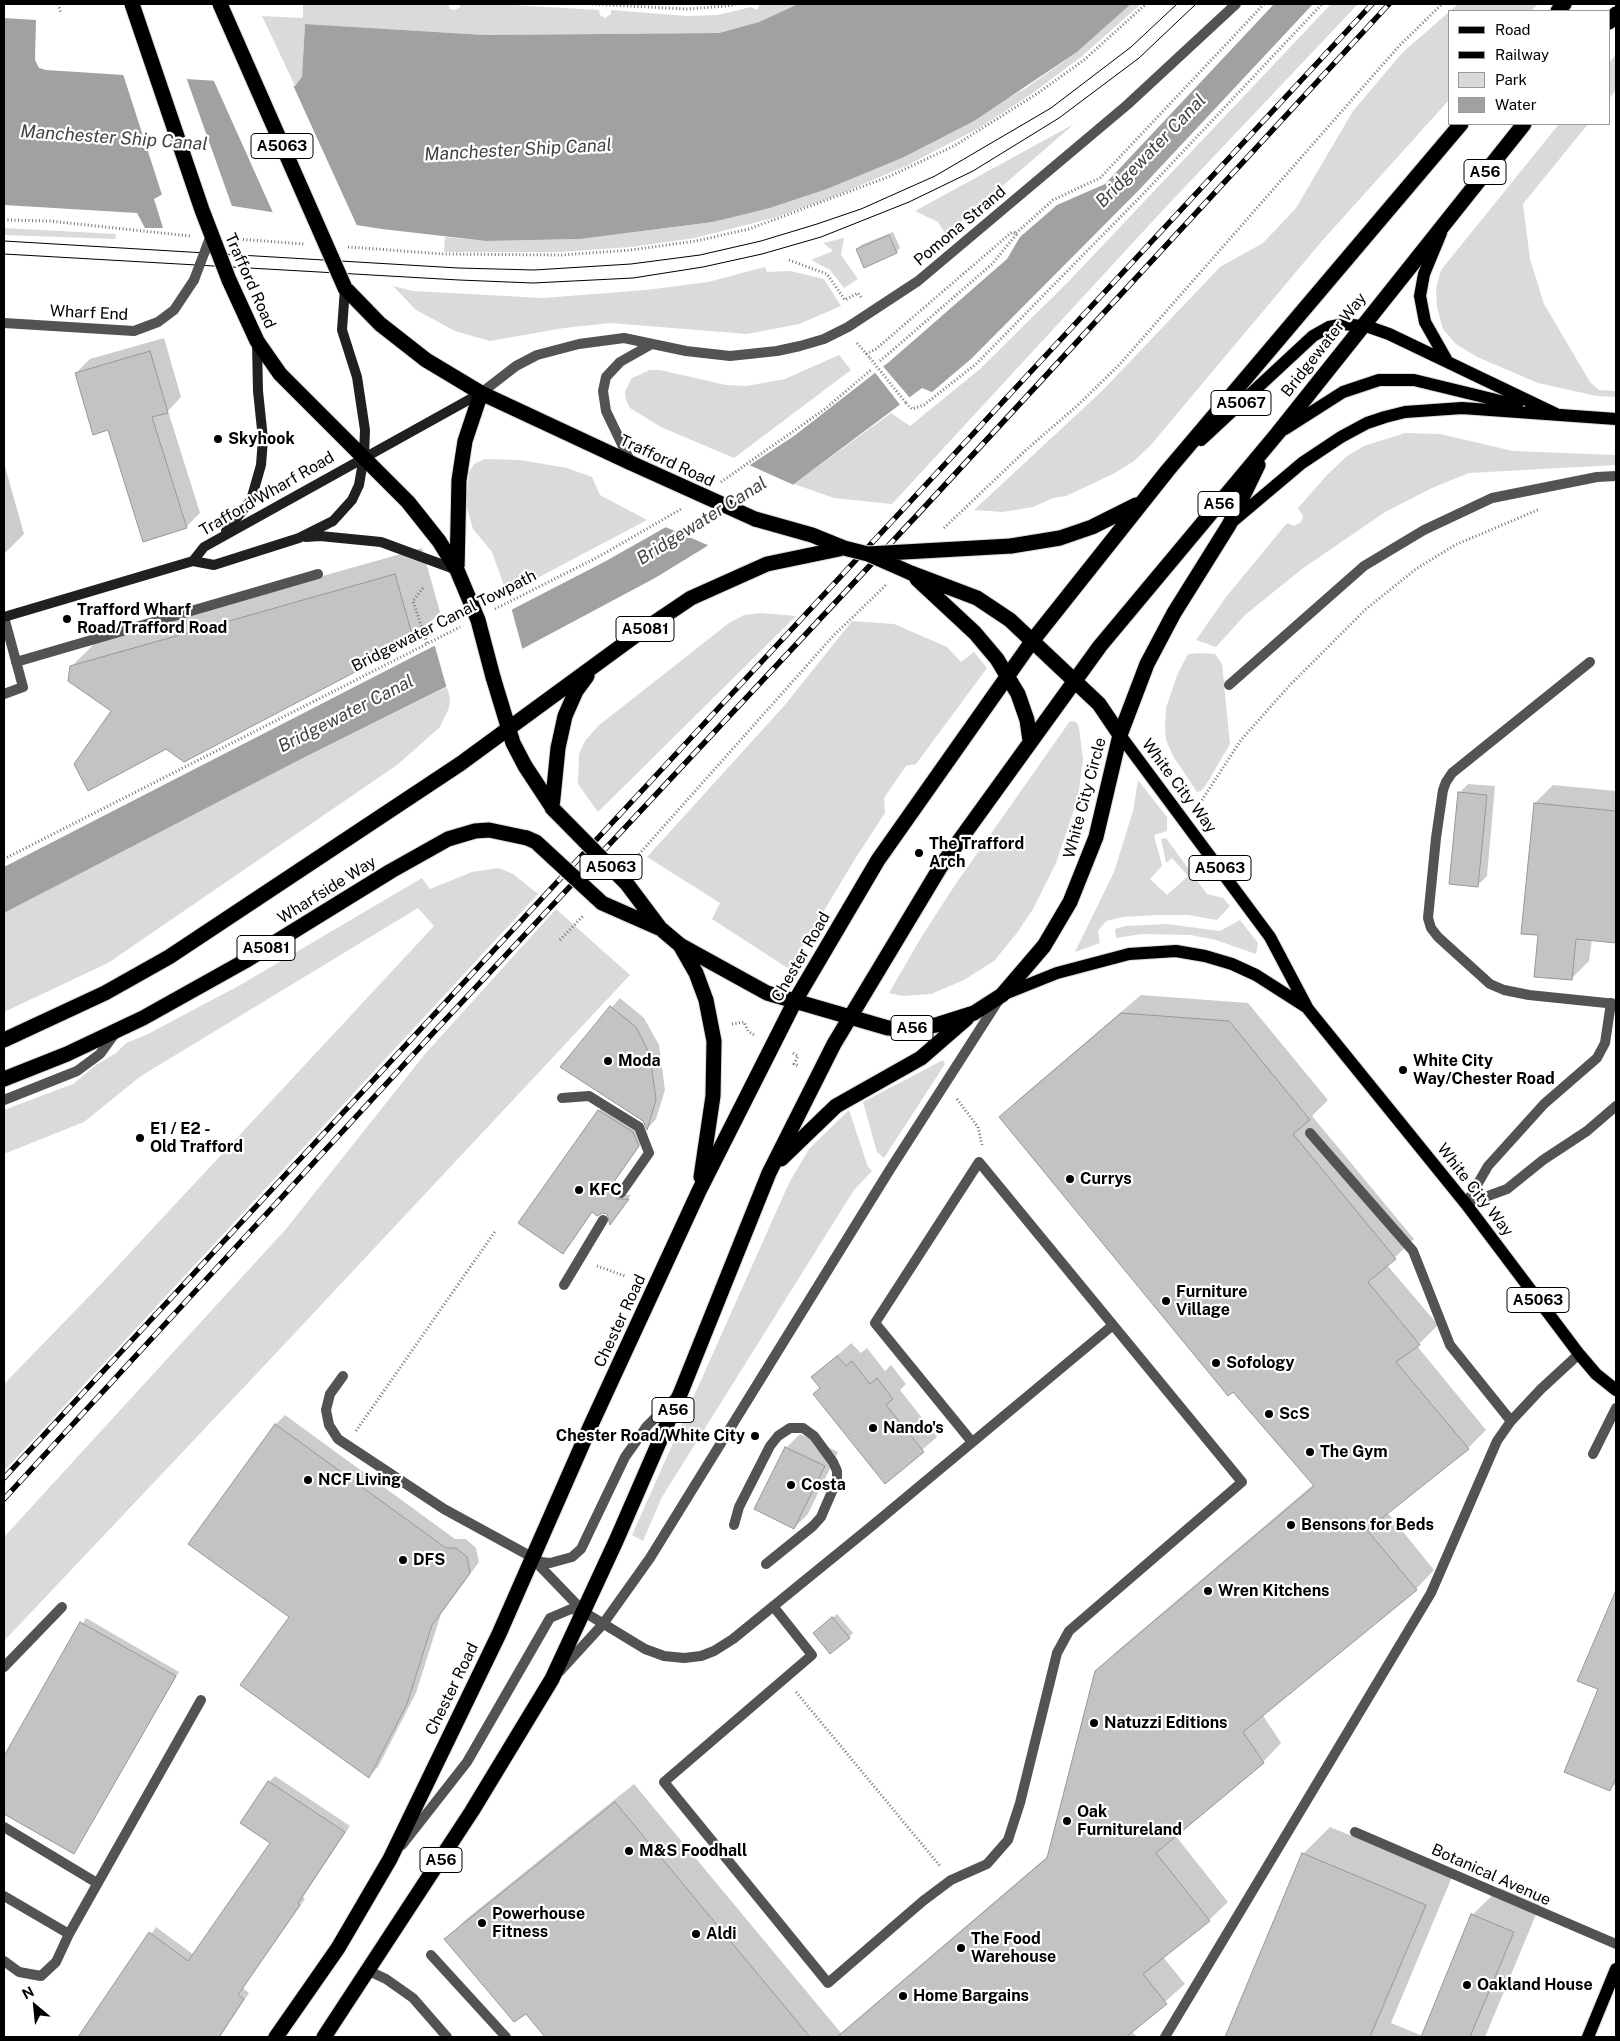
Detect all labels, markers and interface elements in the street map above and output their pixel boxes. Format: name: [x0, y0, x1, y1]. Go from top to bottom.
legend: [1448, 10, 1610, 125]
text: Road: [1495, 21, 1531, 38]
text: Railway: [1495, 46, 1549, 63]
text: Park: [1495, 71, 1527, 88]
water label: Bridgewater Canal: [1091, 90, 1211, 212]
text: Water: [1495, 96, 1537, 113]
water label: Manchester Ship Canal: [20, 121, 208, 155]
road number: A5063: [251, 134, 313, 158]
water label: Manchester Ship Canal: [424, 134, 612, 166]
road number: A56: [1464, 160, 1506, 184]
street label: Pomona Strand: [910, 182, 1010, 270]
street label: Trafford Road: [220, 230, 280, 332]
street label: Bridgewater Way: [1277, 289, 1371, 401]
street label: Wharf End: [49, 301, 129, 325]
road number: A5067: [1211, 390, 1271, 416]
place label: Skyhook: [228, 429, 295, 449]
street label: Trafford Road: [617, 431, 717, 491]
marker: Skyhook: [212, 433, 224, 445]
street label: Trafford Wharf Road: [196, 448, 338, 540]
water label: Bridgewater Canal: [633, 472, 771, 570]
road number: A56: [1198, 492, 1240, 516]
street label: Bridgewater Canal Towpath: [348, 566, 540, 676]
place label: Trafford Wharf Road/Trafford Road: [77, 600, 227, 638]
marker: Trafford Wharf Road/Trafford Road: [61, 613, 73, 625]
road number: A5081: [616, 616, 674, 642]
water label: Bridgewater Canal: [275, 670, 417, 758]
street label: White City Circle: [1060, 735, 1110, 861]
street label: White City Way: [1137, 735, 1221, 837]
place label: The Trafford Arch: [929, 834, 1024, 872]
marker: The Trafford Arch: [913, 847, 925, 859]
street label: Wharfside Way: [274, 852, 380, 928]
road number: A5063: [580, 854, 642, 880]
road number: A5063: [1189, 856, 1251, 880]
street label: Chester Road: [768, 909, 834, 1005]
road number: A5081: [237, 936, 295, 960]
road number: A56: [891, 1016, 933, 1040]
place label: Moda: [618, 1051, 660, 1071]
place label: White City Way/Chester Road: [1413, 1051, 1555, 1089]
marker: Moda: [602, 1055, 614, 1067]
marker: White City Way/Chester Road: [1397, 1064, 1409, 1076]
place label: E1 / E2 - Old Trafford: [150, 1119, 243, 1157]
marker: E1 / E2 - Old Trafford: [134, 1132, 146, 1144]
street label: White City Way: [1433, 1140, 1517, 1240]
place label: Currys: [1080, 1169, 1132, 1189]
marker: Currys: [1064, 1173, 1076, 1185]
place label: KFC: [589, 1180, 622, 1200]
marker: KFC: [573, 1184, 585, 1196]
street label: Chester Road: [590, 1272, 650, 1370]
place label: Furniture Village: [1176, 1282, 1248, 1320]
road number: A5063: [1507, 1288, 1569, 1312]
marker: Furniture Village: [1160, 1295, 1172, 1307]
place label: Sofology: [1226, 1353, 1295, 1373]
marker: Sofology: [1210, 1357, 1222, 1369]
road number: A56: [652, 1398, 694, 1422]
place label: ScS: [1279, 1404, 1310, 1424]
marker: ScS: [1263, 1408, 1275, 1420]
place label: Nando's: [883, 1418, 944, 1438]
marker: Nando's: [867, 1422, 879, 1434]
place label: Chester Road/White City: [556, 1426, 745, 1446]
marker: Chester Road/White City: [749, 1430, 761, 1442]
place label: The Gym: [1320, 1442, 1388, 1462]
marker: The Gym: [1304, 1446, 1316, 1458]
place label: NCF Living: [318, 1470, 401, 1490]
marker: NCF Living: [302, 1474, 314, 1486]
place label: Costa: [801, 1475, 846, 1495]
marker: Costa: [785, 1479, 797, 1491]
place label: Bensons for Beds: [1301, 1515, 1434, 1535]
marker: Bensons for Beds: [1285, 1519, 1297, 1531]
place label: DFS: [413, 1550, 445, 1570]
marker: DFS: [397, 1554, 409, 1566]
place label: Wren Kitchens: [1218, 1581, 1330, 1601]
marker: Wren Kitchens: [1202, 1585, 1214, 1597]
street label: Chester Road: [421, 1640, 483, 1738]
place label: Natuzzi Editions: [1104, 1713, 1228, 1733]
marker: Natuzzi Editions: [1088, 1717, 1100, 1729]
place label: Oak Furnitureland: [1077, 1802, 1182, 1840]
marker: Oak Furnitureland: [1061, 1815, 1073, 1827]
street label: Botanical Avenue: [1428, 1840, 1554, 1910]
place label: M&S Foodhall: [639, 1841, 747, 1861]
marker: M&S Foodhall: [623, 1845, 635, 1857]
road number: A56: [420, 1848, 462, 1872]
place label: Powerhouse Fitness: [492, 1904, 585, 1942]
marker: Powerhouse Fitness: [476, 1917, 488, 1929]
place label: Aldi: [706, 1924, 736, 1944]
marker: Aldi: [690, 1928, 702, 1940]
place label: The Food Warehouse: [971, 1929, 1056, 1967]
marker: The Food Warehouse: [955, 1942, 967, 1954]
place label: Oakland House: [1477, 1975, 1593, 1995]
marker: Oakland House: [1461, 1979, 1473, 1991]
north arrow: [10, 1981, 60, 2031]
text: N: [19, 1983, 37, 2002]
place label: Home Bargains: [913, 1986, 1029, 2006]
marker: Home Bargains: [897, 1990, 909, 2002]

